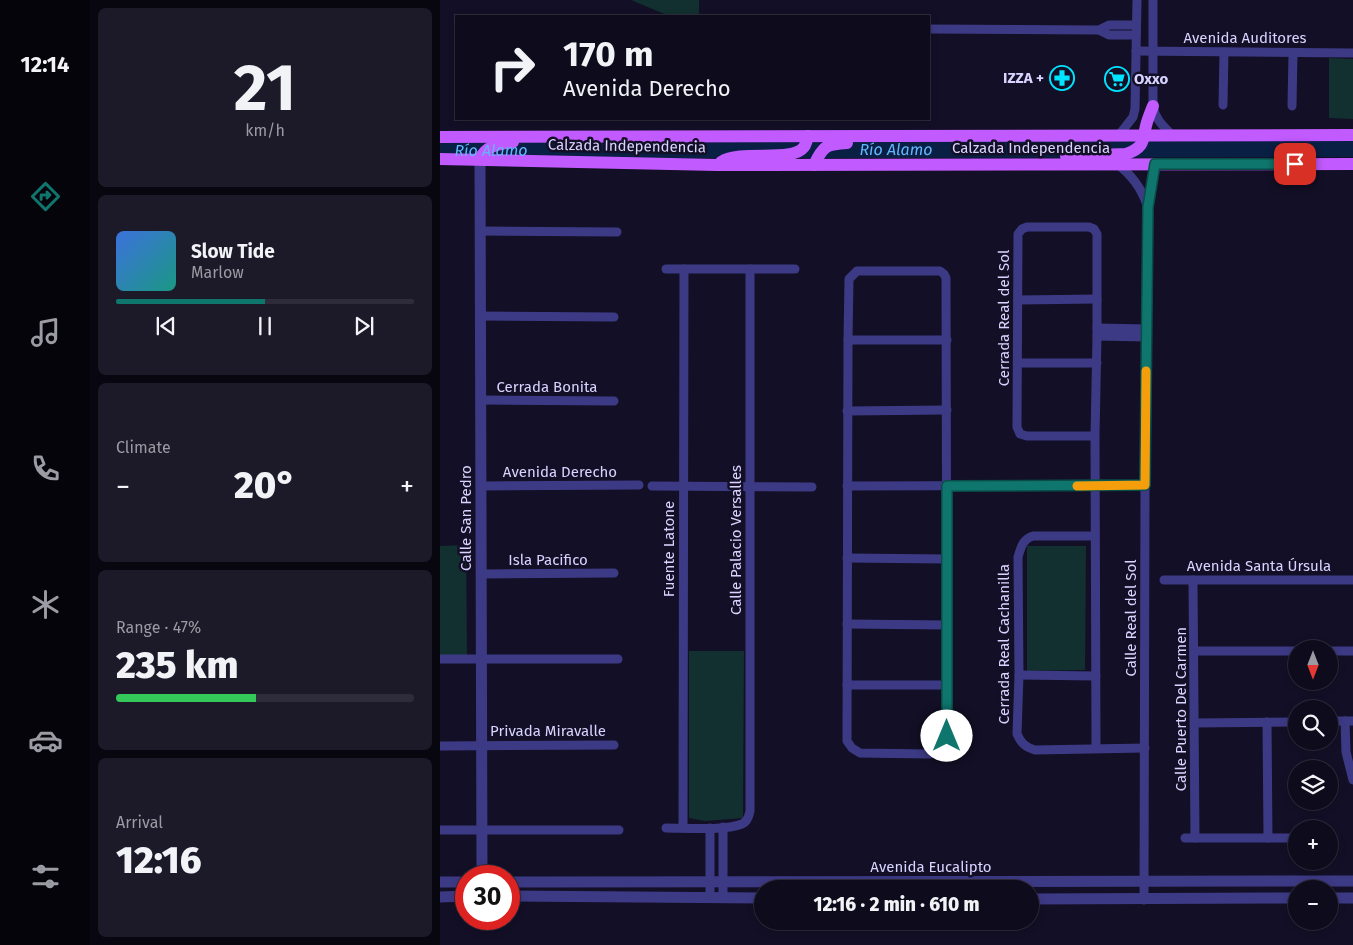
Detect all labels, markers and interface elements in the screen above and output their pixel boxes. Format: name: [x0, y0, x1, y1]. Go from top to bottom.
street label: Avenida Auditores: [1183, 29, 1307, 47]
text: 170 m: [563, 33, 654, 75]
icon: right: [480, 35, 545, 100]
text: 21: [234, 49, 296, 127]
text: 12:14: [21, 51, 69, 78]
pharmacy icon: IZZA +: [1049, 65, 1075, 91]
supermarket icon: Oxxo: [1104, 66, 1130, 92]
place label: IZZA +: [1003, 69, 1044, 87]
place label: Oxxo: [1134, 70, 1168, 88]
text: Avenida Derecho: [563, 75, 731, 102]
text: km/h: [245, 121, 285, 140]
street label: Calzada Independencia: [548, 136, 706, 156]
water label: Río Alamo: [859, 139, 933, 159]
street label: Calzada Independencia: [952, 139, 1110, 157]
water label: Río Alamo: [454, 140, 528, 159]
pin: [1274, 143, 1316, 185]
icon: arrive: [1281, 150, 1309, 178]
icon: directions: [28, 179, 63, 214]
text: Slow Tide: [191, 240, 275, 263]
street label: Cerrada Real del Sol: [995, 249, 1013, 386]
text: Marlow: [191, 263, 244, 282]
icon: previous: [152, 312, 180, 340]
icon: pause: [251, 312, 279, 340]
icon: next: [350, 312, 378, 340]
icon: music: [28, 315, 63, 350]
street label: Cerrada Bonita: [497, 378, 597, 396]
text: Climate: [116, 438, 171, 457]
icon: phone: [28, 451, 63, 486]
text: 20°: [234, 462, 296, 508]
street label: Avenida Derecho: [503, 463, 617, 481]
street label: Calle San Pedro: [457, 465, 475, 571]
street label: Calle Palacio Versalles: [727, 465, 745, 615]
text: −: [116, 470, 130, 503]
text: +: [400, 470, 414, 503]
street label: Fuente Latone: [660, 501, 678, 597]
street label: Isla Pacifico: [508, 551, 588, 569]
street label: Avenida Santa Úrsula: [1187, 557, 1331, 575]
street label: Calle Real del Sol: [1122, 559, 1140, 677]
street label: Cerrada Real Cachanilla: [995, 564, 1013, 724]
icon: climate: [28, 587, 63, 622]
text: Range · 47%: [116, 618, 201, 637]
street label: Calle Puerto Del Carmen: [1172, 627, 1190, 791]
north arrow: [1288, 640, 1338, 690]
map controls: [1288, 640, 1338, 930]
text: 235 km: [116, 642, 238, 688]
button: search: [1288, 700, 1338, 750]
position arrow: [920, 709, 972, 761]
street label: Privada Miravalle: [490, 722, 606, 740]
icon: car: [28, 723, 63, 758]
button: layers: [1288, 760, 1338, 810]
text: Arrival: [116, 813, 163, 832]
button: +: [1288, 820, 1338, 870]
text: 12:16: [116, 837, 202, 883]
street label: Avenida Eucalipto: [870, 858, 992, 876]
icon: filters: [28, 859, 63, 894]
speed limit sign: 30: [455, 865, 520, 930]
button: −: [1288, 880, 1338, 930]
text: 12:16 · 2 min · 610 m: [813, 893, 980, 916]

